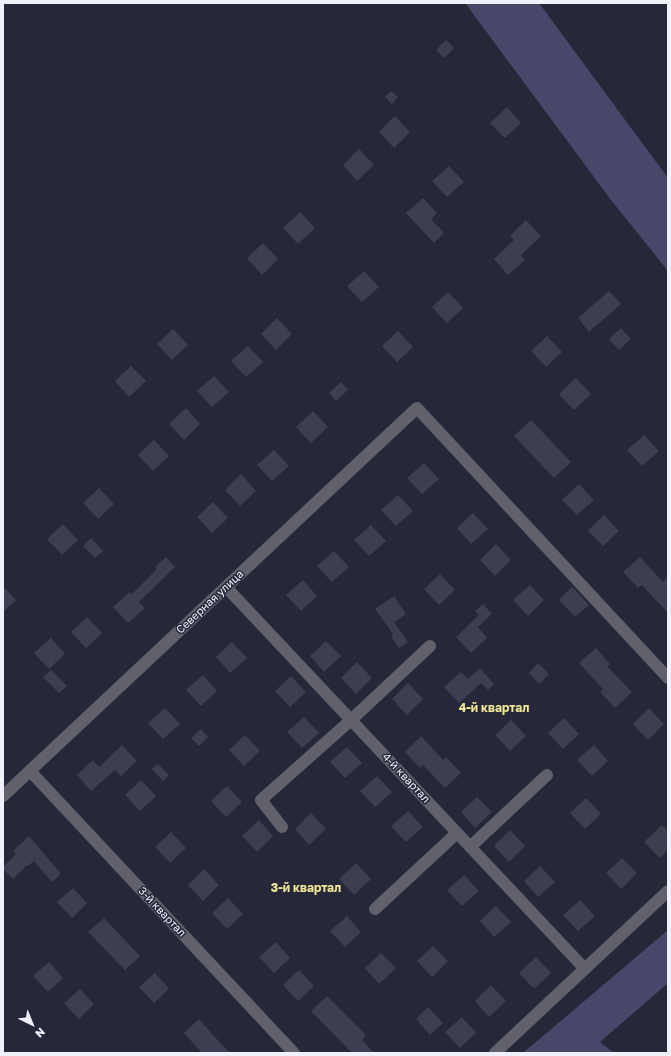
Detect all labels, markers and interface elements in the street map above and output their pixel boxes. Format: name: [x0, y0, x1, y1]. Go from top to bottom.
street label: Северная улица: [174, 567, 246, 637]
district label: 4-й квартал: [459, 701, 529, 715]
street label: 4-й квартал: [379, 750, 433, 806]
district label: 3-й квартал: [271, 881, 341, 895]
street label: 3-й квартал: [136, 884, 188, 940]
north arrow: [12, 1004, 52, 1044]
text: N: [33, 1026, 48, 1041]

